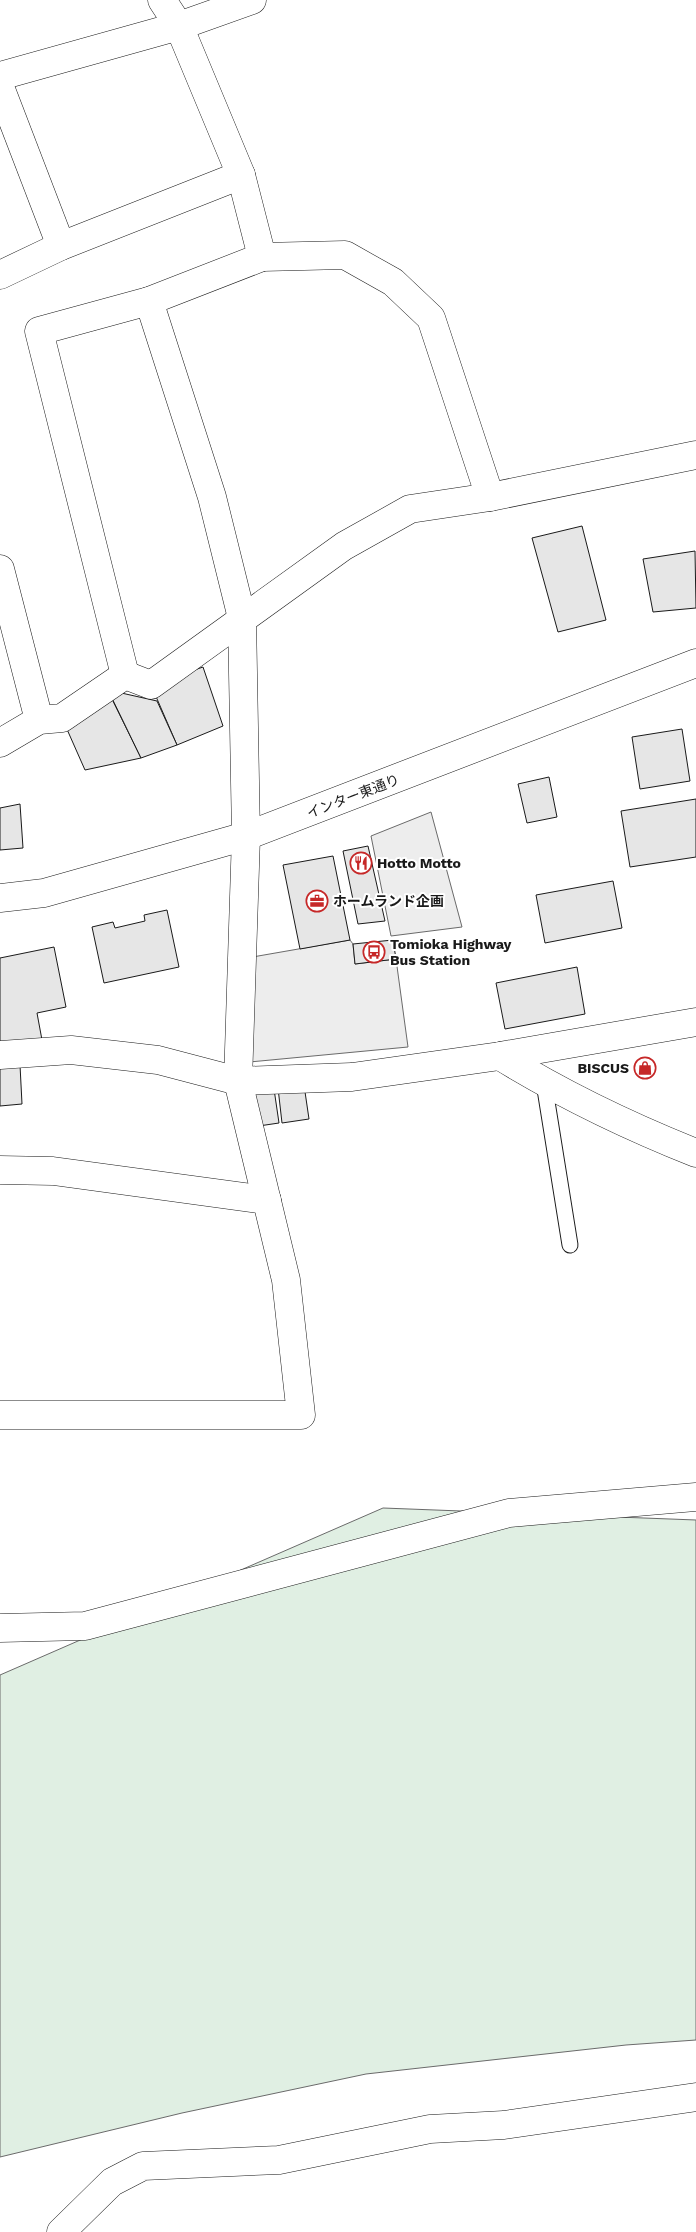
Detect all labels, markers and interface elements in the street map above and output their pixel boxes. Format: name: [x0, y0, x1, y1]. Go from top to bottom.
street label: インター東通り: [304, 771, 402, 821]
restaurant icon: Hotto Motto: [349, 851, 373, 875]
place label: Hotto Motto: [377, 855, 461, 871]
office icon: ホームランド企画: [305, 889, 329, 913]
place label: ホームランド企画: [333, 893, 444, 909]
place label: Tomioka Highway Bus Station: [390, 936, 512, 968]
bus stop icon: Tomioka Highway Bus Station: [362, 940, 386, 964]
shop icon: BISCUS: [633, 1056, 657, 1080]
place label: BISCUS: [577, 1060, 629, 1076]

